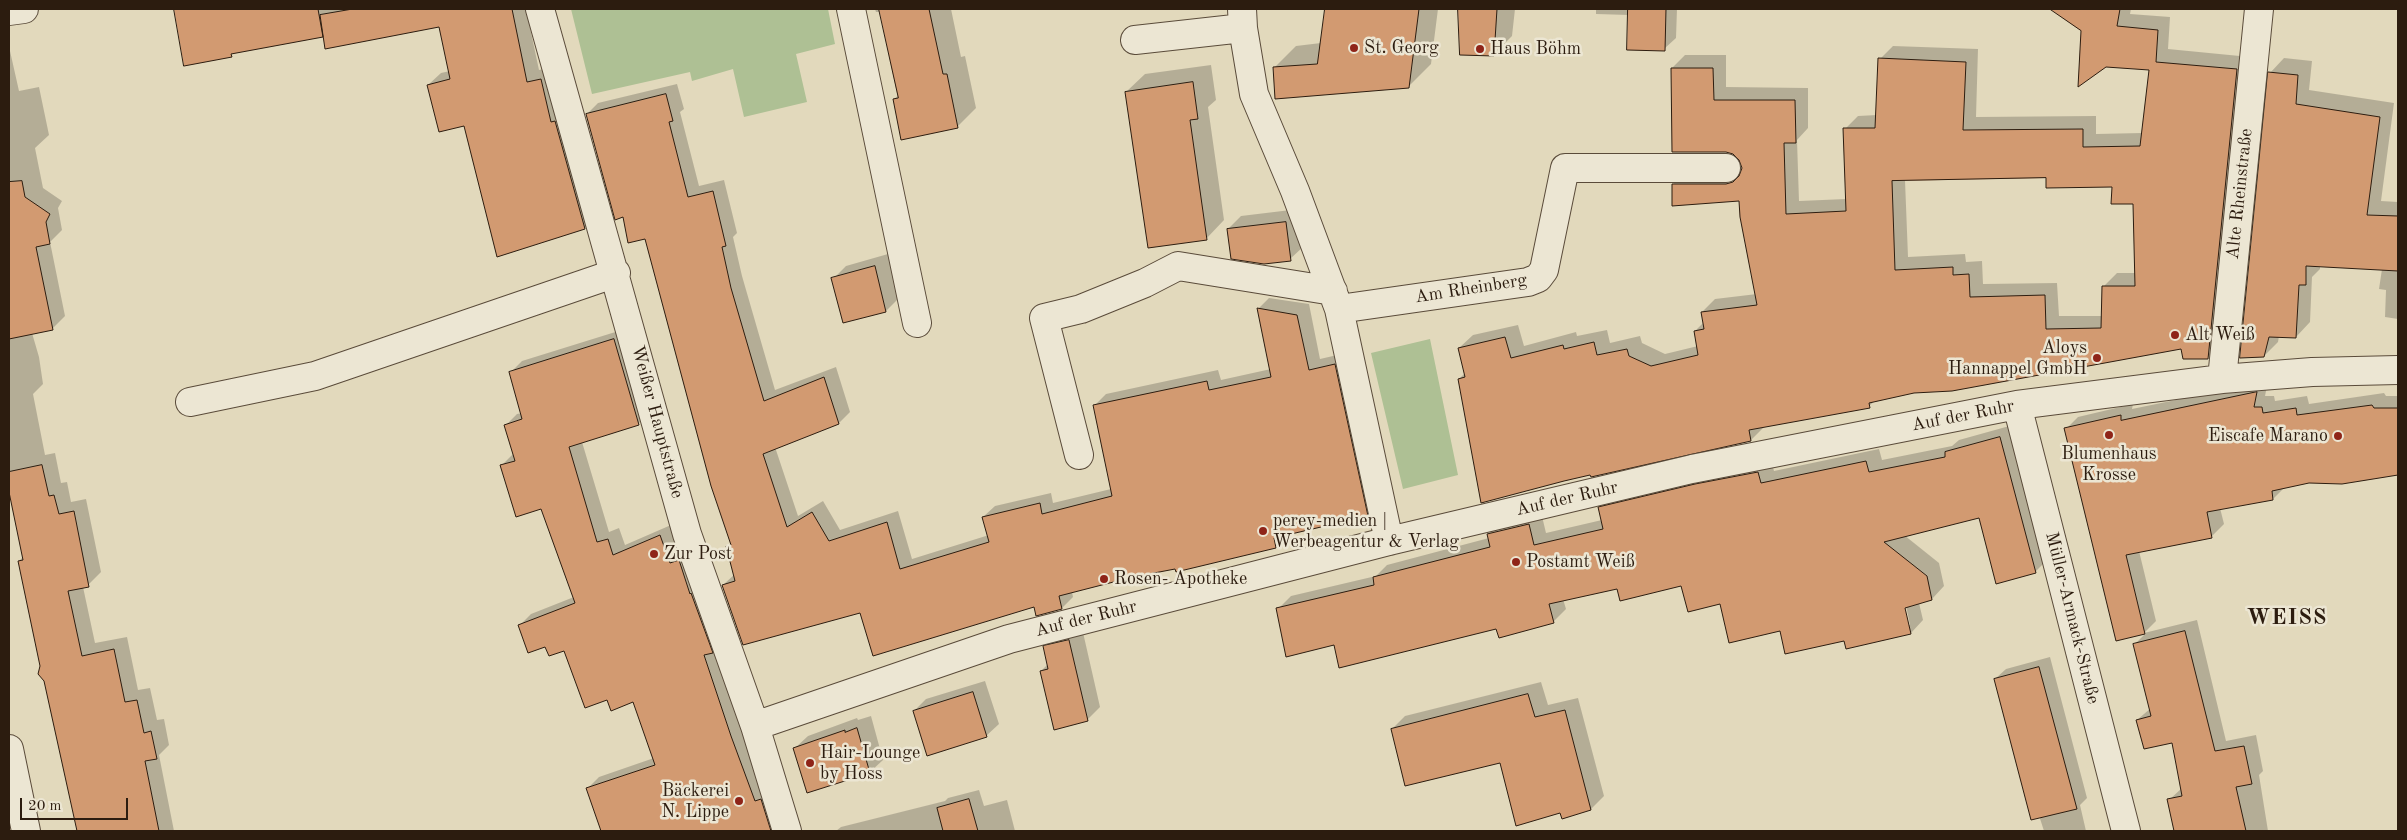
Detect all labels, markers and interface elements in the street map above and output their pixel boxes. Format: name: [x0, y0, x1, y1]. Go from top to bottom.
place label: St. Georg: [1364, 37, 1439, 59]
place label: Haus Böhm: [1490, 38, 1581, 60]
marker: St. Georg: [1348, 42, 1360, 54]
marker: Haus Böhm: [1474, 43, 1486, 55]
street label: Alte Rheinstraße: [2222, 127, 2258, 261]
street label: Am Rheinberg: [1413, 269, 1529, 309]
place label: Alt Weiß: [2185, 324, 2255, 346]
marker: Alt Weiß: [2169, 329, 2181, 341]
place label: Aloys Hannappel GmbH: [1948, 337, 2087, 379]
street label: Weißer Hauptstraße: [626, 343, 688, 501]
marker: Aloys Hannappel GmbH: [2091, 352, 2103, 364]
street label: Auf der Ruhr: [1910, 395, 2016, 437]
place label: Eiscafe Marano: [2208, 425, 2328, 447]
marker: Blumenhaus Krosse: [2103, 429, 2115, 441]
marker: Eiscafe Marano: [2332, 430, 2344, 442]
place label: Blumenhaus Krosse: [2061, 443, 2157, 486]
street label: Auf der Ruhr: [1514, 477, 1620, 521]
place label: perey-medien | Werbeagentur & Verlag: [1273, 510, 1459, 552]
marker: perey-medien | Werbeagentur & Verlag: [1257, 525, 1269, 537]
street label: Müller-Armack-Straße: [2040, 530, 2104, 706]
place label: Zur Post: [664, 543, 732, 565]
marker: Zur Post: [648, 548, 660, 560]
place label: Postamt Weiß: [1526, 551, 1635, 573]
marker: Postamt Weiß: [1510, 556, 1522, 568]
place label: Rosen- Apotheke: [1114, 568, 1247, 590]
marker: Rosen- Apotheke: [1098, 573, 1110, 585]
street label: Auf der Ruhr: [1033, 596, 1139, 642]
district label: WEISS: [2246, 605, 2328, 631]
place label: Hair-Lounge by Hoss: [820, 742, 920, 784]
marker: Hair-Lounge by Hoss: [804, 757, 816, 769]
place label: Bäckerei N. Lippe: [661, 780, 729, 822]
scale bar: [22, 788, 130, 820]
marker: Bäckerei N. Lippe: [733, 795, 745, 807]
text: 20 m: [28, 799, 62, 814]

